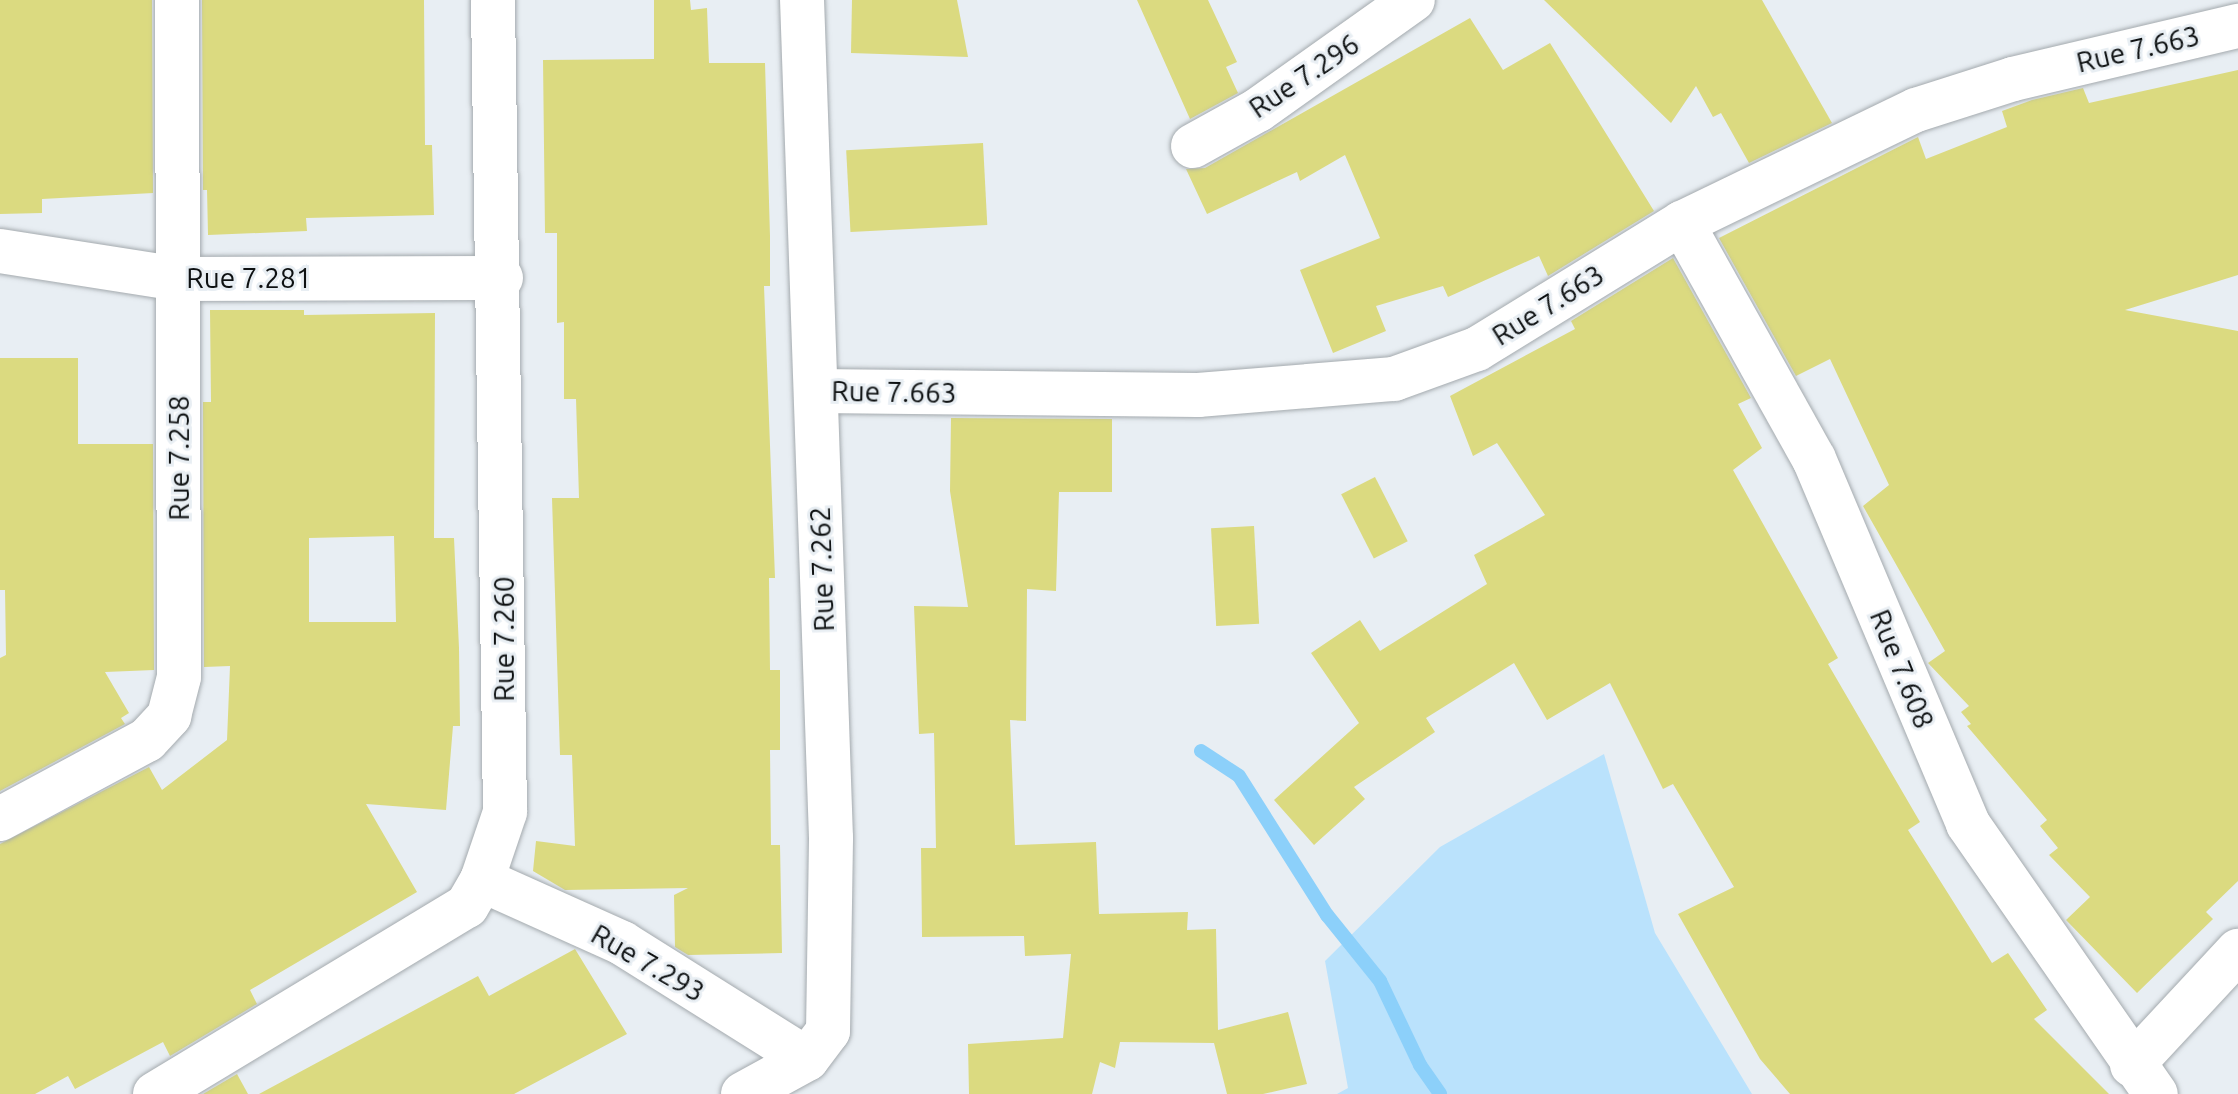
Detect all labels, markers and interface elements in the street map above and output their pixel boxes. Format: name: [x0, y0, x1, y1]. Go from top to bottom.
street label: Rue 7.663: [2073, 19, 2203, 79]
street label: Rue 7.296: [1243, 27, 1365, 125]
street label: Rue 7.663: [1486, 258, 1610, 352]
street label: Rue 7.281: [186, 261, 312, 295]
street label: Rue 7.663: [831, 374, 957, 410]
street label: Rue 7.258: [162, 395, 196, 521]
street label: Rue 7.262: [803, 506, 841, 632]
street label: Rue 7.260: [487, 576, 521, 702]
street label: Rue 7.608: [1863, 605, 1941, 733]
street label: Rue 7.293: [585, 917, 711, 1009]

